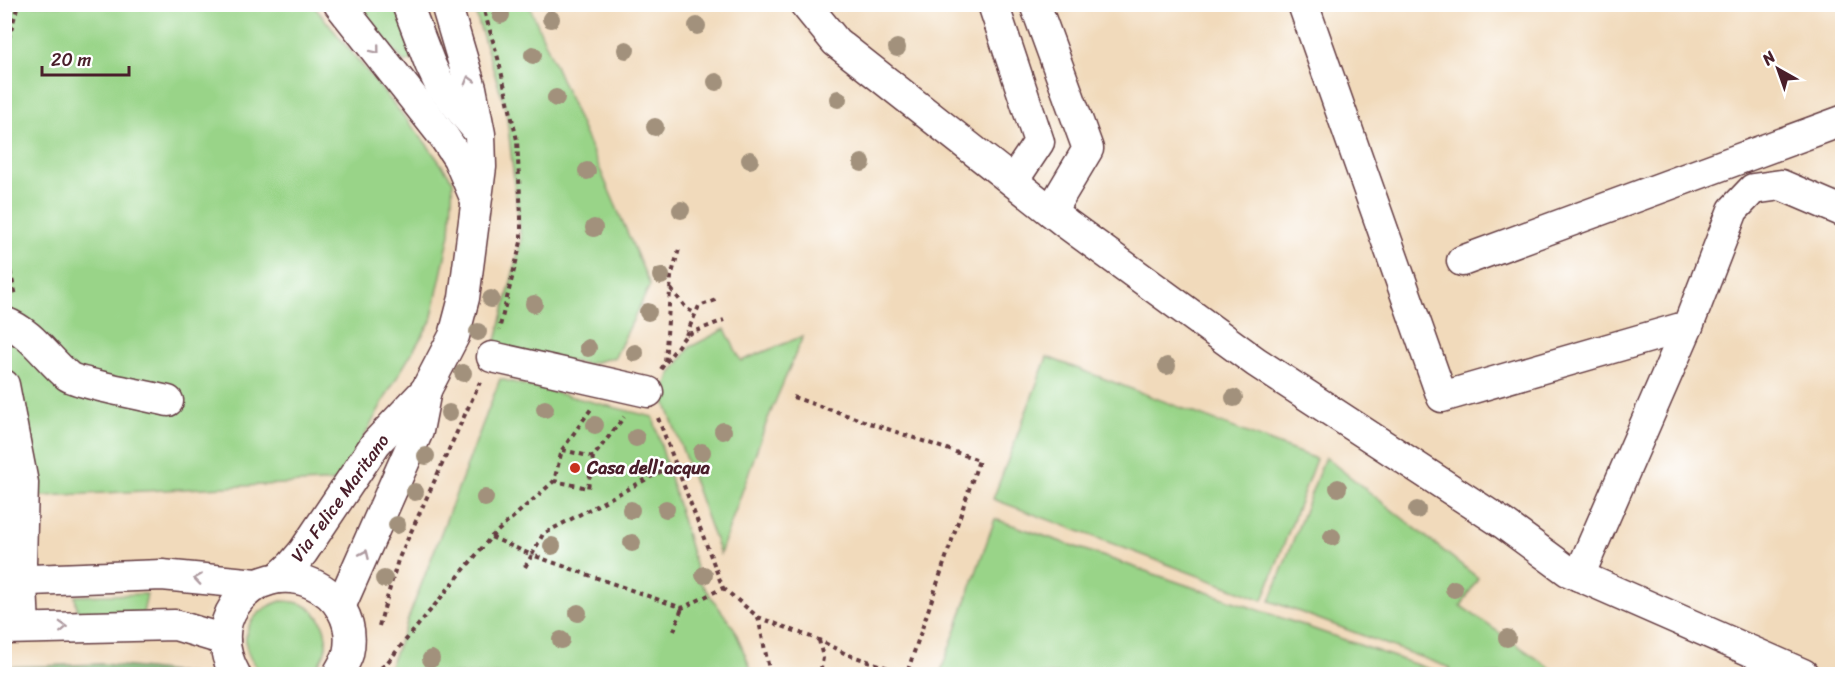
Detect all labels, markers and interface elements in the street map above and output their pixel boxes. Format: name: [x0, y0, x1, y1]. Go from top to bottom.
scale bar: [42, 39, 129, 77]
north arrow: [1748, 39, 1808, 99]
one-way arrow: [368, 43, 379, 54]
text: N: [1754, 43, 1783, 73]
text: 20 m: [51, 44, 91, 76]
one-way arrow: [464, 76, 476, 86]
street label: Via Felice Maritano: [282, 427, 398, 569]
place label: Casa dell'acqua: [586, 452, 711, 484]
marker: Casa dell'acqua: [568, 461, 582, 475]
one-way arrow: [358, 549, 370, 560]
one-way arrow: [194, 573, 203, 585]
one-way arrow: [58, 621, 67, 634]

